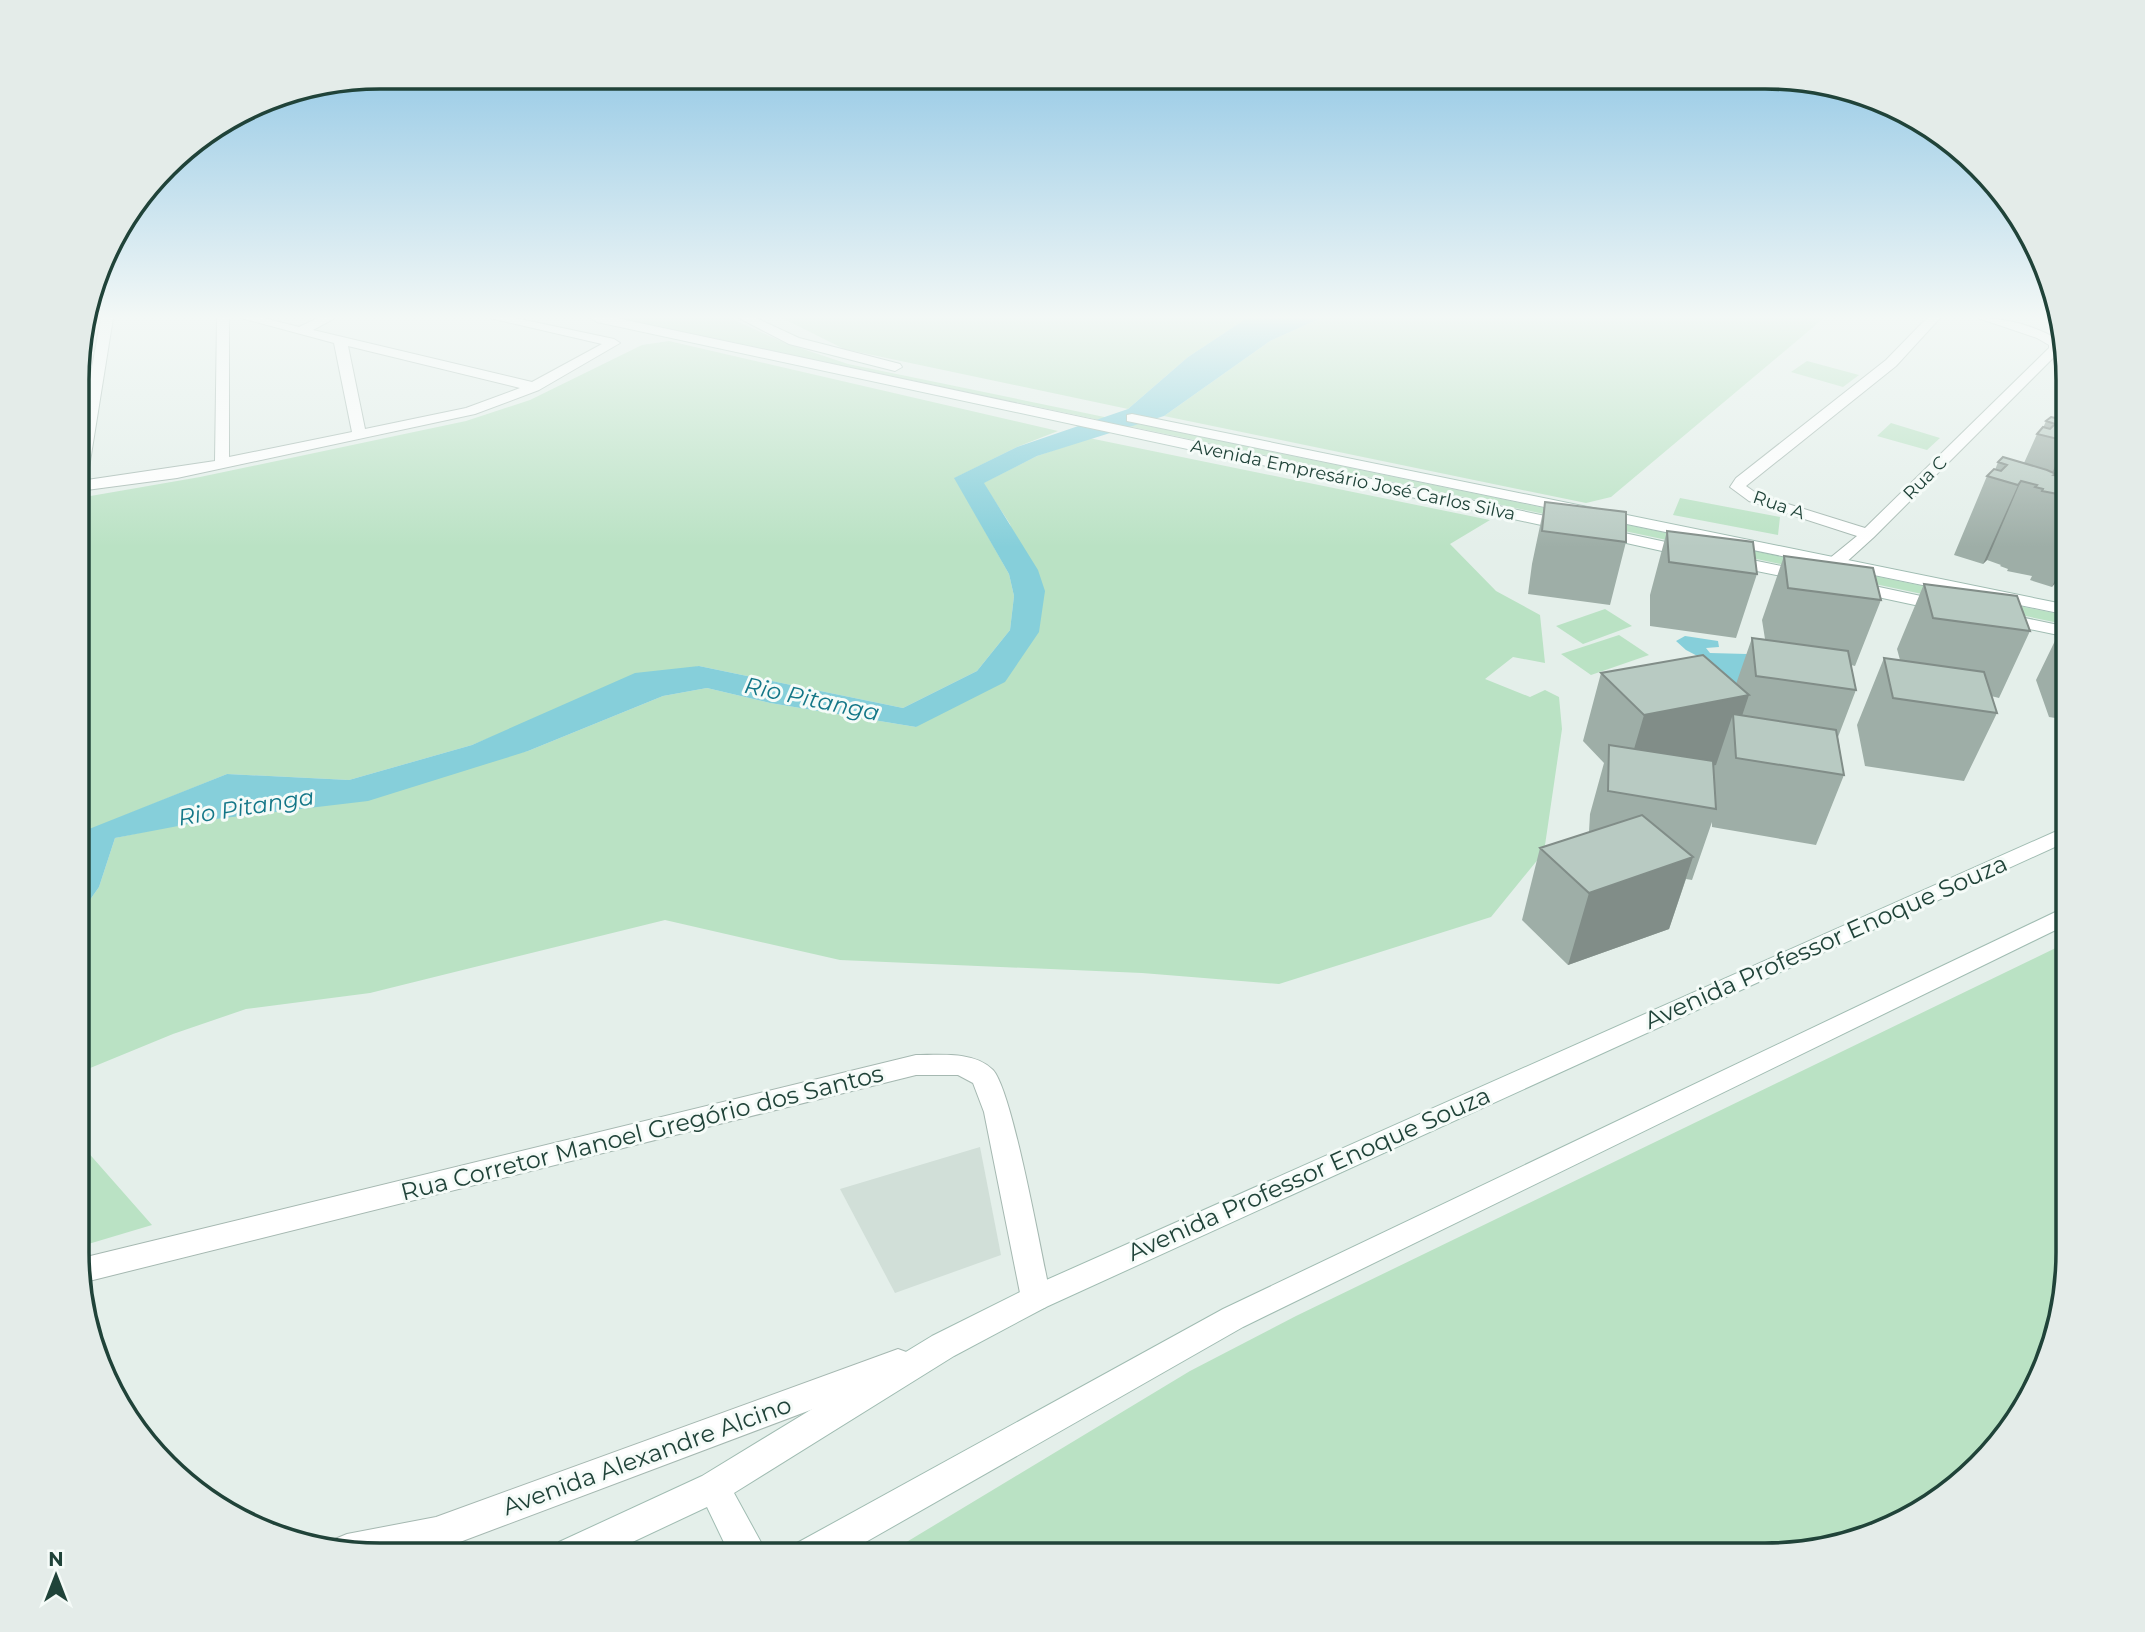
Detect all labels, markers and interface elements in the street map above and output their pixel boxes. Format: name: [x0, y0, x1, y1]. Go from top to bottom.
street label: Avenida Empresário José Carlos Silva: [1189, 435, 1517, 525]
street label: Rua C: [1898, 451, 1952, 505]
street label: Rua A: [1750, 486, 1808, 524]
water label: Rio Pitanga: [742, 671, 882, 727]
water label: Rio Pitanga: [176, 782, 316, 832]
street label: Avenida Professor Enoque Souza: [1640, 848, 2012, 1035]
street label: Rua Corretor Manoel Gregório dos Santos: [398, 1058, 886, 1207]
street label: Avenida Professor Enoque Souza: [1123, 1080, 1495, 1267]
street label: Avenida Alexandre Alcino: [499, 1390, 795, 1521]
north arrow: [21, 1541, 91, 1611]
text: N: [48, 1548, 64, 1571]

